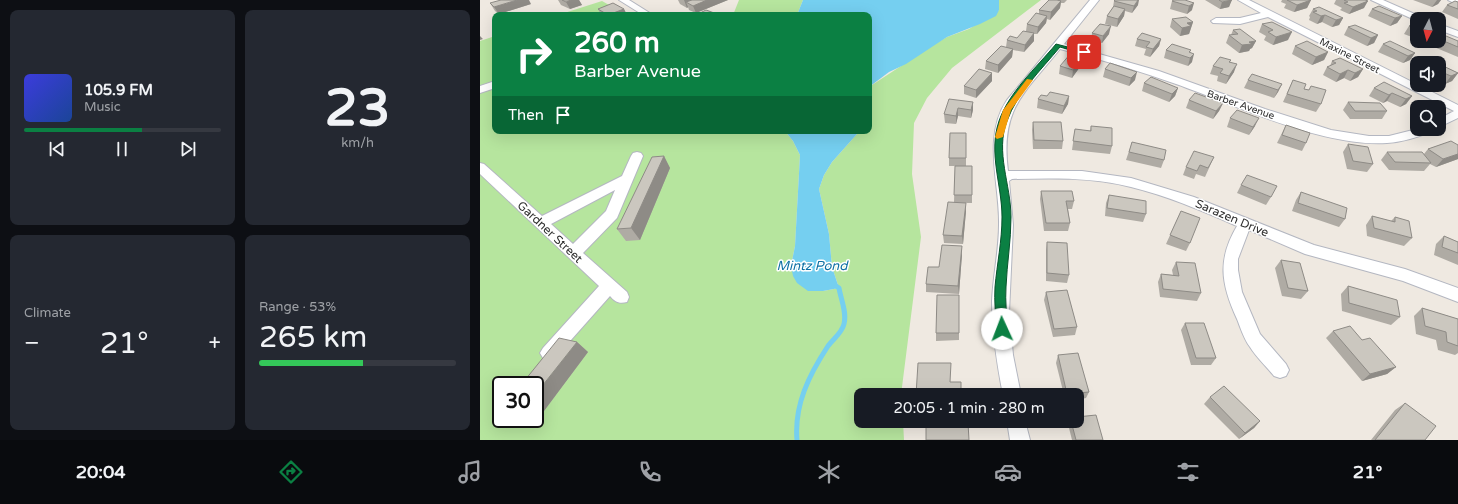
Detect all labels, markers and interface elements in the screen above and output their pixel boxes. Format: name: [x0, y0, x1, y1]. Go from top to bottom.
north arrow: [1410, 12, 1446, 48]
map controls: [1410, 12, 1446, 136]
text: 260 m: [574, 26, 660, 60]
icon: right: [508, 28, 560, 80]
pin: [1067, 35, 1101, 69]
street label: Maxine Street: [1317, 36, 1382, 76]
icon: arrive: [1073, 41, 1095, 63]
button: sound: [1410, 56, 1446, 92]
text: Barber Avenue: [574, 60, 701, 82]
text: 23: [325, 77, 390, 140]
text: 105.9 FM: [84, 81, 153, 99]
street label: Barber Avenue: [1205, 88, 1276, 122]
text: Music: [84, 99, 121, 115]
button: search: [1410, 100, 1446, 136]
icon: arrive: [552, 104, 574, 126]
text: Then: [508, 106, 544, 124]
text: km/h: [341, 135, 374, 151]
icon: previous: [46, 138, 68, 160]
icon: pause: [111, 138, 133, 160]
icon: next: [177, 138, 199, 160]
street label: Sarazen Drive: [1193, 196, 1271, 240]
street label: Gardner Street: [515, 198, 586, 266]
water label: Mintz Pond: [777, 258, 849, 274]
text: Range · 53%: [259, 299, 336, 315]
text: Climate: [24, 305, 71, 321]
position arrow: [981, 308, 1023, 350]
text: 265 km: [259, 319, 367, 356]
text: 21°: [100, 325, 149, 362]
text: −: [24, 330, 40, 356]
text: +: [209, 330, 221, 356]
speed limit sign: 30: [492, 376, 544, 428]
text: 20:05 · 1 min · 280 m: [894, 399, 1044, 417]
icon: directions: [277, 458, 305, 486]
icon: music: [456, 458, 484, 486]
icon: phone: [636, 458, 664, 486]
icon: climate: [815, 458, 843, 486]
icon: car: [994, 458, 1022, 486]
icon: filters: [1174, 458, 1202, 486]
text: 20:04: [76, 461, 126, 483]
text: 21°: [1353, 461, 1382, 483]

